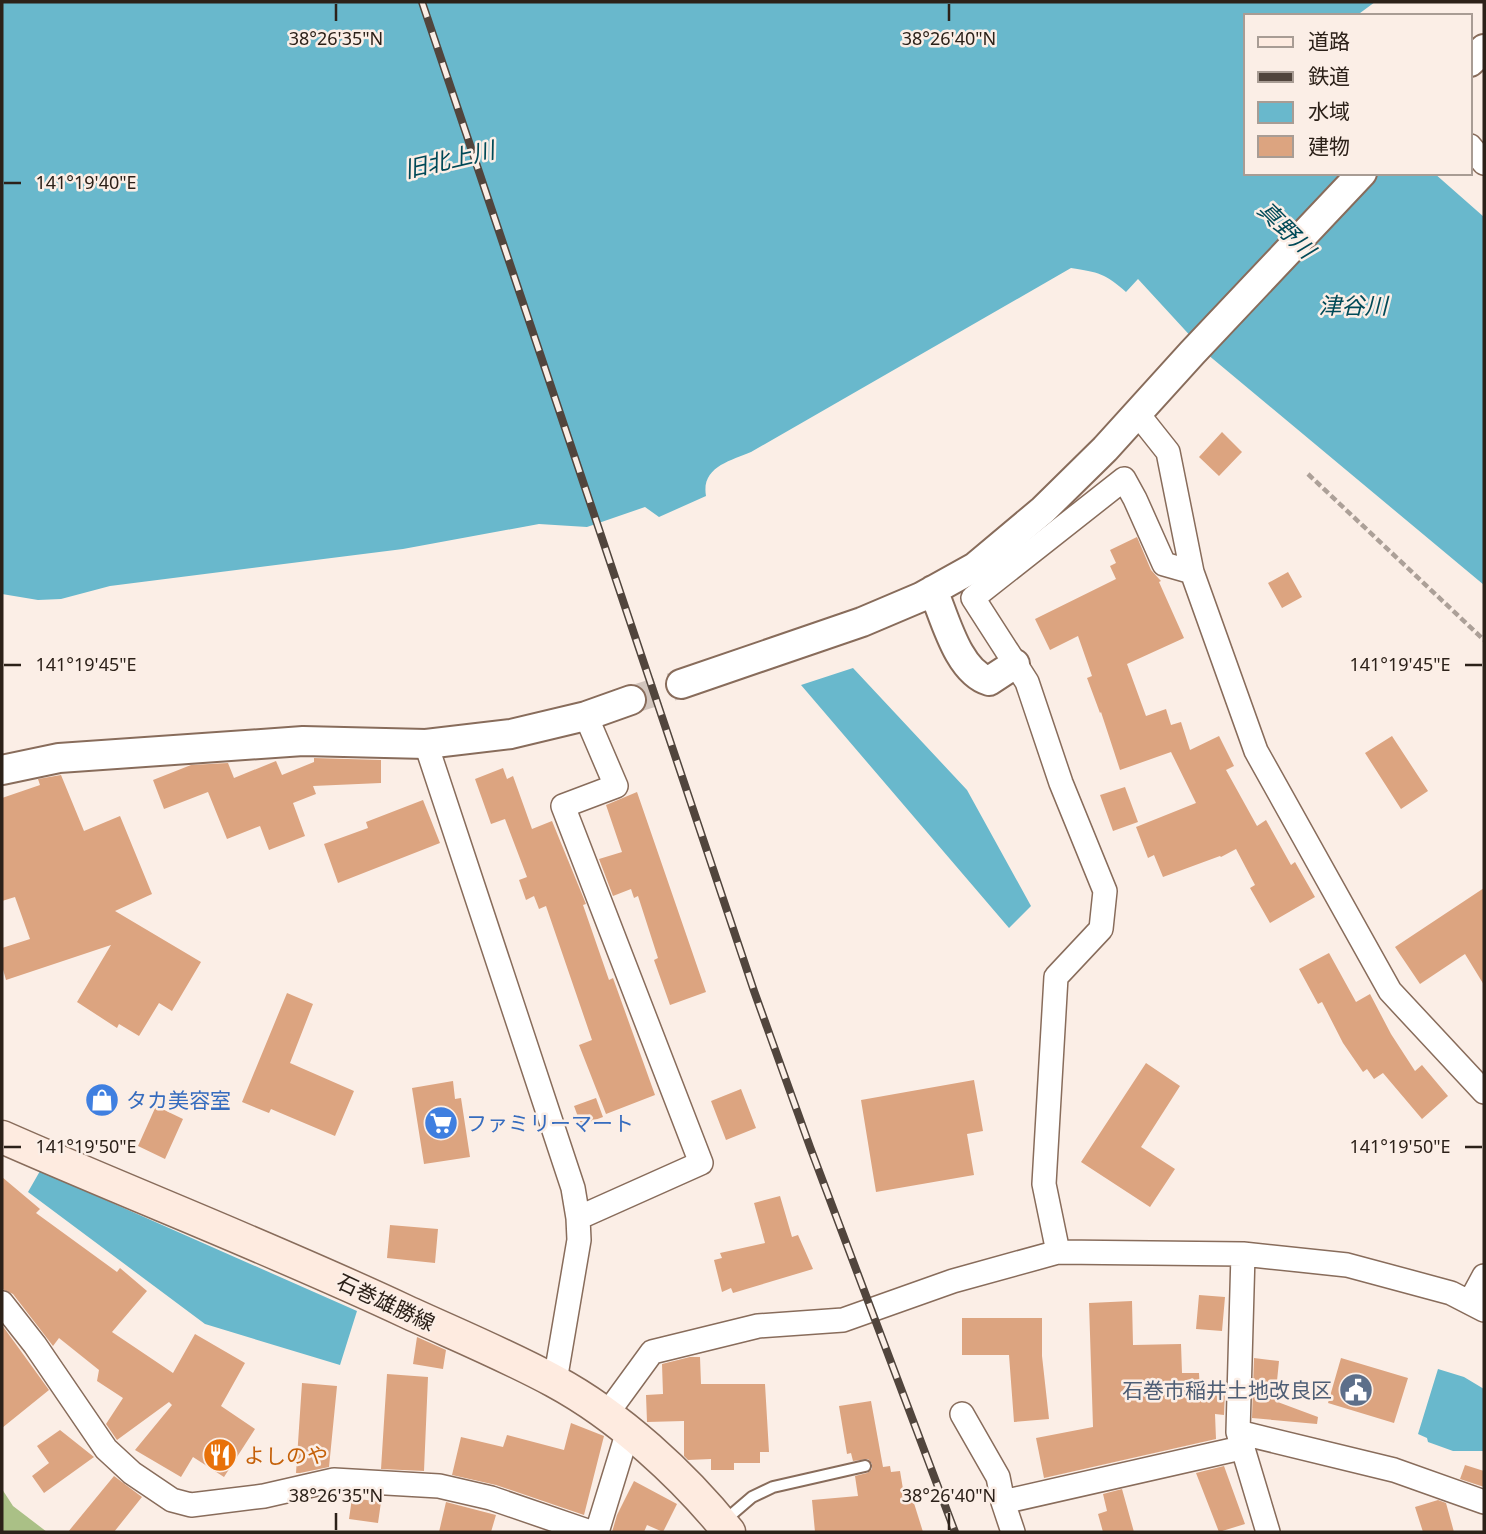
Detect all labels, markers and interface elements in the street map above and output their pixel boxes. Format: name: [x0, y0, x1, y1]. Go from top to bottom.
legend: [1244, 14, 1472, 175]
text: 38°26'35"N: [289, 26, 383, 50]
text: 38°26'40"N: [902, 26, 996, 50]
text: 道路: [1308, 27, 1350, 55]
text: 鉄道: [1308, 62, 1350, 90]
text: 水域: [1308, 97, 1350, 125]
water label: 旧北上川: [401, 132, 500, 185]
text: 建物: [1308, 132, 1350, 160]
text: 141°19'40"E: [35, 170, 137, 194]
water label: 真野川: [1251, 193, 1325, 267]
water label: 津谷川: [1319, 289, 1391, 321]
text: 141°19'45"E: [35, 652, 137, 676]
text: 141°19'45"E: [1349, 652, 1451, 676]
shop icon: タカ美容室: [83, 1081, 121, 1119]
place label: タカ美容室: [126, 1086, 231, 1114]
supermarket icon: ファミリーマート: [422, 1104, 460, 1142]
place label: ファミリーマート: [466, 1109, 634, 1137]
text: 141°19'50"E: [35, 1134, 137, 1158]
text: 141°19'50"E: [1349, 1134, 1451, 1158]
street label: 石巻雄勝線: [333, 1267, 439, 1337]
public building icon: 石巻市稲井土地改良区: [1337, 1371, 1375, 1409]
place label: 石巻市稲井土地改良区: [1122, 1376, 1332, 1404]
restaurant icon: よしのや: [201, 1436, 239, 1474]
place label: よしのや: [244, 1441, 328, 1469]
text: 38°26'35"N: [289, 1483, 383, 1507]
text: 38°26'40"N: [902, 1483, 996, 1507]

